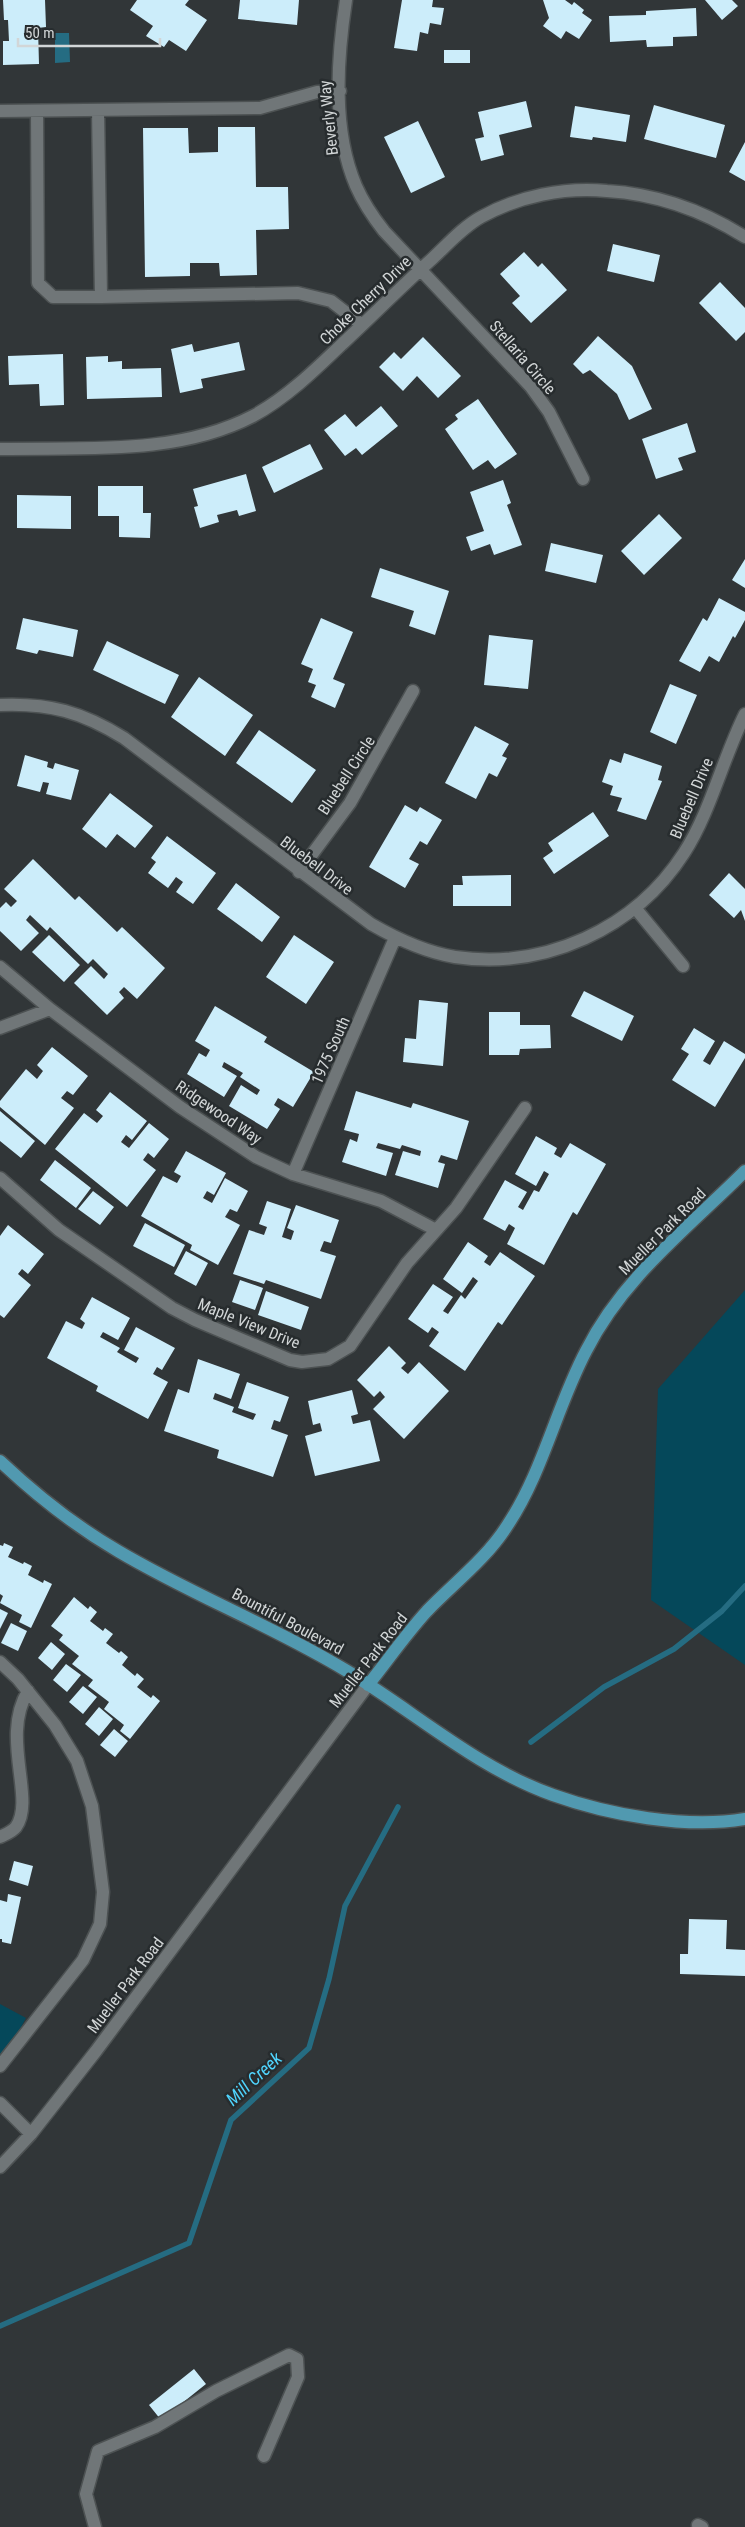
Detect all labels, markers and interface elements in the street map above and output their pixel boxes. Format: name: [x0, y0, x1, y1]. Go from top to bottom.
scale bar: [18, 15, 160, 47]
text: 50 m: [25, 24, 55, 42]
street label: Beverly Way: [315, 79, 342, 156]
street label: Choke Cherry Drive: [316, 252, 415, 349]
street label: Stellaria Circle: [485, 317, 560, 398]
street label: Bluebell Circle: [314, 732, 379, 818]
street label: Bluebell Drive: [666, 755, 717, 841]
street label: Bluebell Drive: [277, 832, 357, 899]
street label: 1975 South: [307, 1014, 354, 1087]
street label: Ridgewood Way: [172, 1077, 266, 1148]
street label: Mueller Park Road: [615, 1184, 710, 1279]
street label: Maple View Drive: [195, 1294, 303, 1353]
street label: Bountiful Boulevard: [229, 1584, 347, 1659]
street label: Mueller Park Road: [325, 1609, 411, 1711]
street label: Mueller Park Road: [83, 1934, 168, 2037]
water label: Mill Creek: [221, 2047, 287, 2110]

